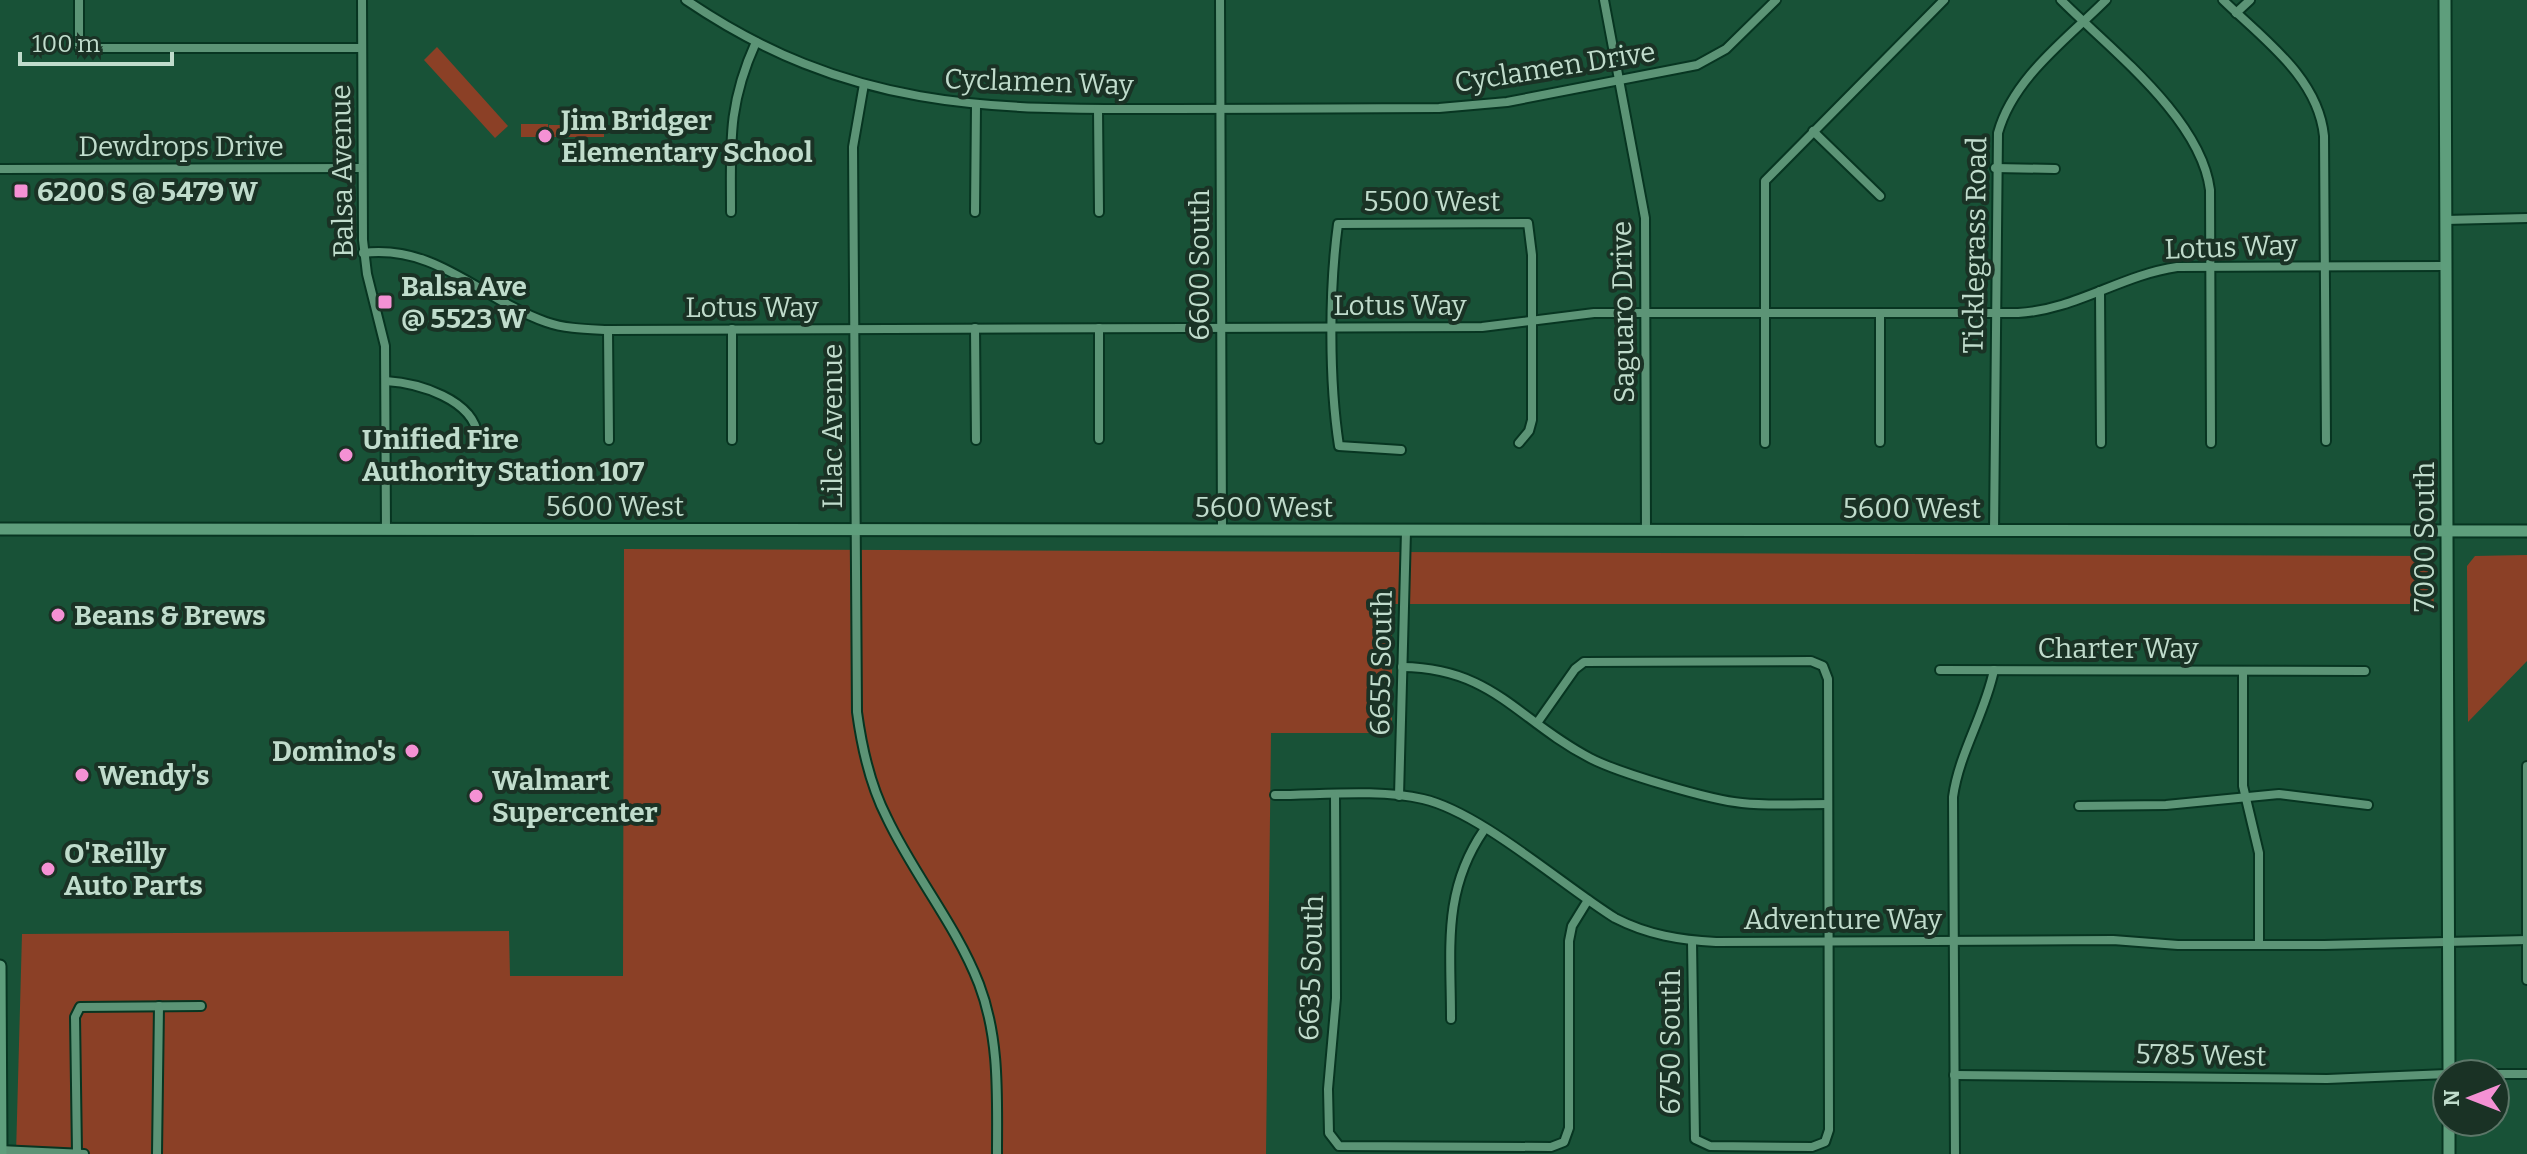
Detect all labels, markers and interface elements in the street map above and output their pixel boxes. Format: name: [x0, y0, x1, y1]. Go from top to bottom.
scale bar: [20, 16, 172, 66]
text: 100 m: [32, 30, 100, 58]
street label: Cyclamen Drive: [1452, 35, 1658, 99]
street label: Cyclamen Way: [944, 62, 1134, 102]
street label: Balsa Avenue: [324, 84, 360, 258]
place label: Jim Bridger Elementary School: [559, 104, 813, 169]
marker: Jim Bridger Elementary School: [536, 127, 554, 145]
street label: Dewdrops Drive: [78, 130, 284, 163]
street label: Ticklegrass Road: [1957, 136, 1993, 354]
place label: 6200 S @ 5479 W: [37, 175, 258, 208]
marker: 6200 S @ 5479 W: [12, 182, 30, 200]
street label: 5500 West: [1364, 185, 1500, 218]
street label: 6600 South: [1183, 189, 1216, 341]
street label: Saguaro Drive: [1605, 221, 1641, 403]
street label: Lotus Way: [2164, 228, 2298, 266]
place label: Balsa Ave @ 5523 W: [401, 270, 527, 335]
street label: Lotus Way: [1333, 289, 1467, 322]
street label: Lotus Way: [685, 291, 819, 324]
marker: Balsa Ave @ 5523 W: [376, 293, 394, 311]
street label: Lilac Avenue: [816, 344, 849, 508]
place label: Unified Fire Authority Station 107: [362, 423, 644, 488]
marker: Unified Fire Authority Station 107: [337, 446, 355, 464]
street label: 7000 South: [2408, 462, 2441, 612]
street label: 5600 West: [546, 490, 684, 523]
street label: 5600 West: [1195, 491, 1333, 524]
street label: 5600 West: [1843, 492, 1981, 525]
street label: 6655 South: [1363, 590, 1399, 736]
place label: Beans & Brews: [74, 599, 266, 632]
marker: Beans & Brews: [49, 606, 67, 624]
street label: Charter Way: [2037, 632, 2199, 665]
place label: Domino's: [272, 735, 396, 768]
marker: Domino's: [403, 742, 421, 760]
place label: Wendy's: [98, 759, 210, 792]
place label: Walmart Supercenter: [492, 764, 658, 829]
marker: Wendy's: [73, 766, 91, 784]
marker: Walmart Supercenter: [467, 787, 485, 805]
place label: O'Reilly Auto Parts: [64, 837, 203, 902]
marker: O'Reilly Auto Parts: [39, 860, 57, 878]
street label: 6635 South: [1292, 894, 1330, 1042]
street label: Adventure Way: [1744, 903, 1942, 936]
street label: 6750 South: [1654, 969, 1687, 1115]
street label: 5785 West: [2135, 1037, 2267, 1073]
north arrow: [2431, 1058, 2511, 1138]
text: N: [2438, 1089, 2465, 1106]

